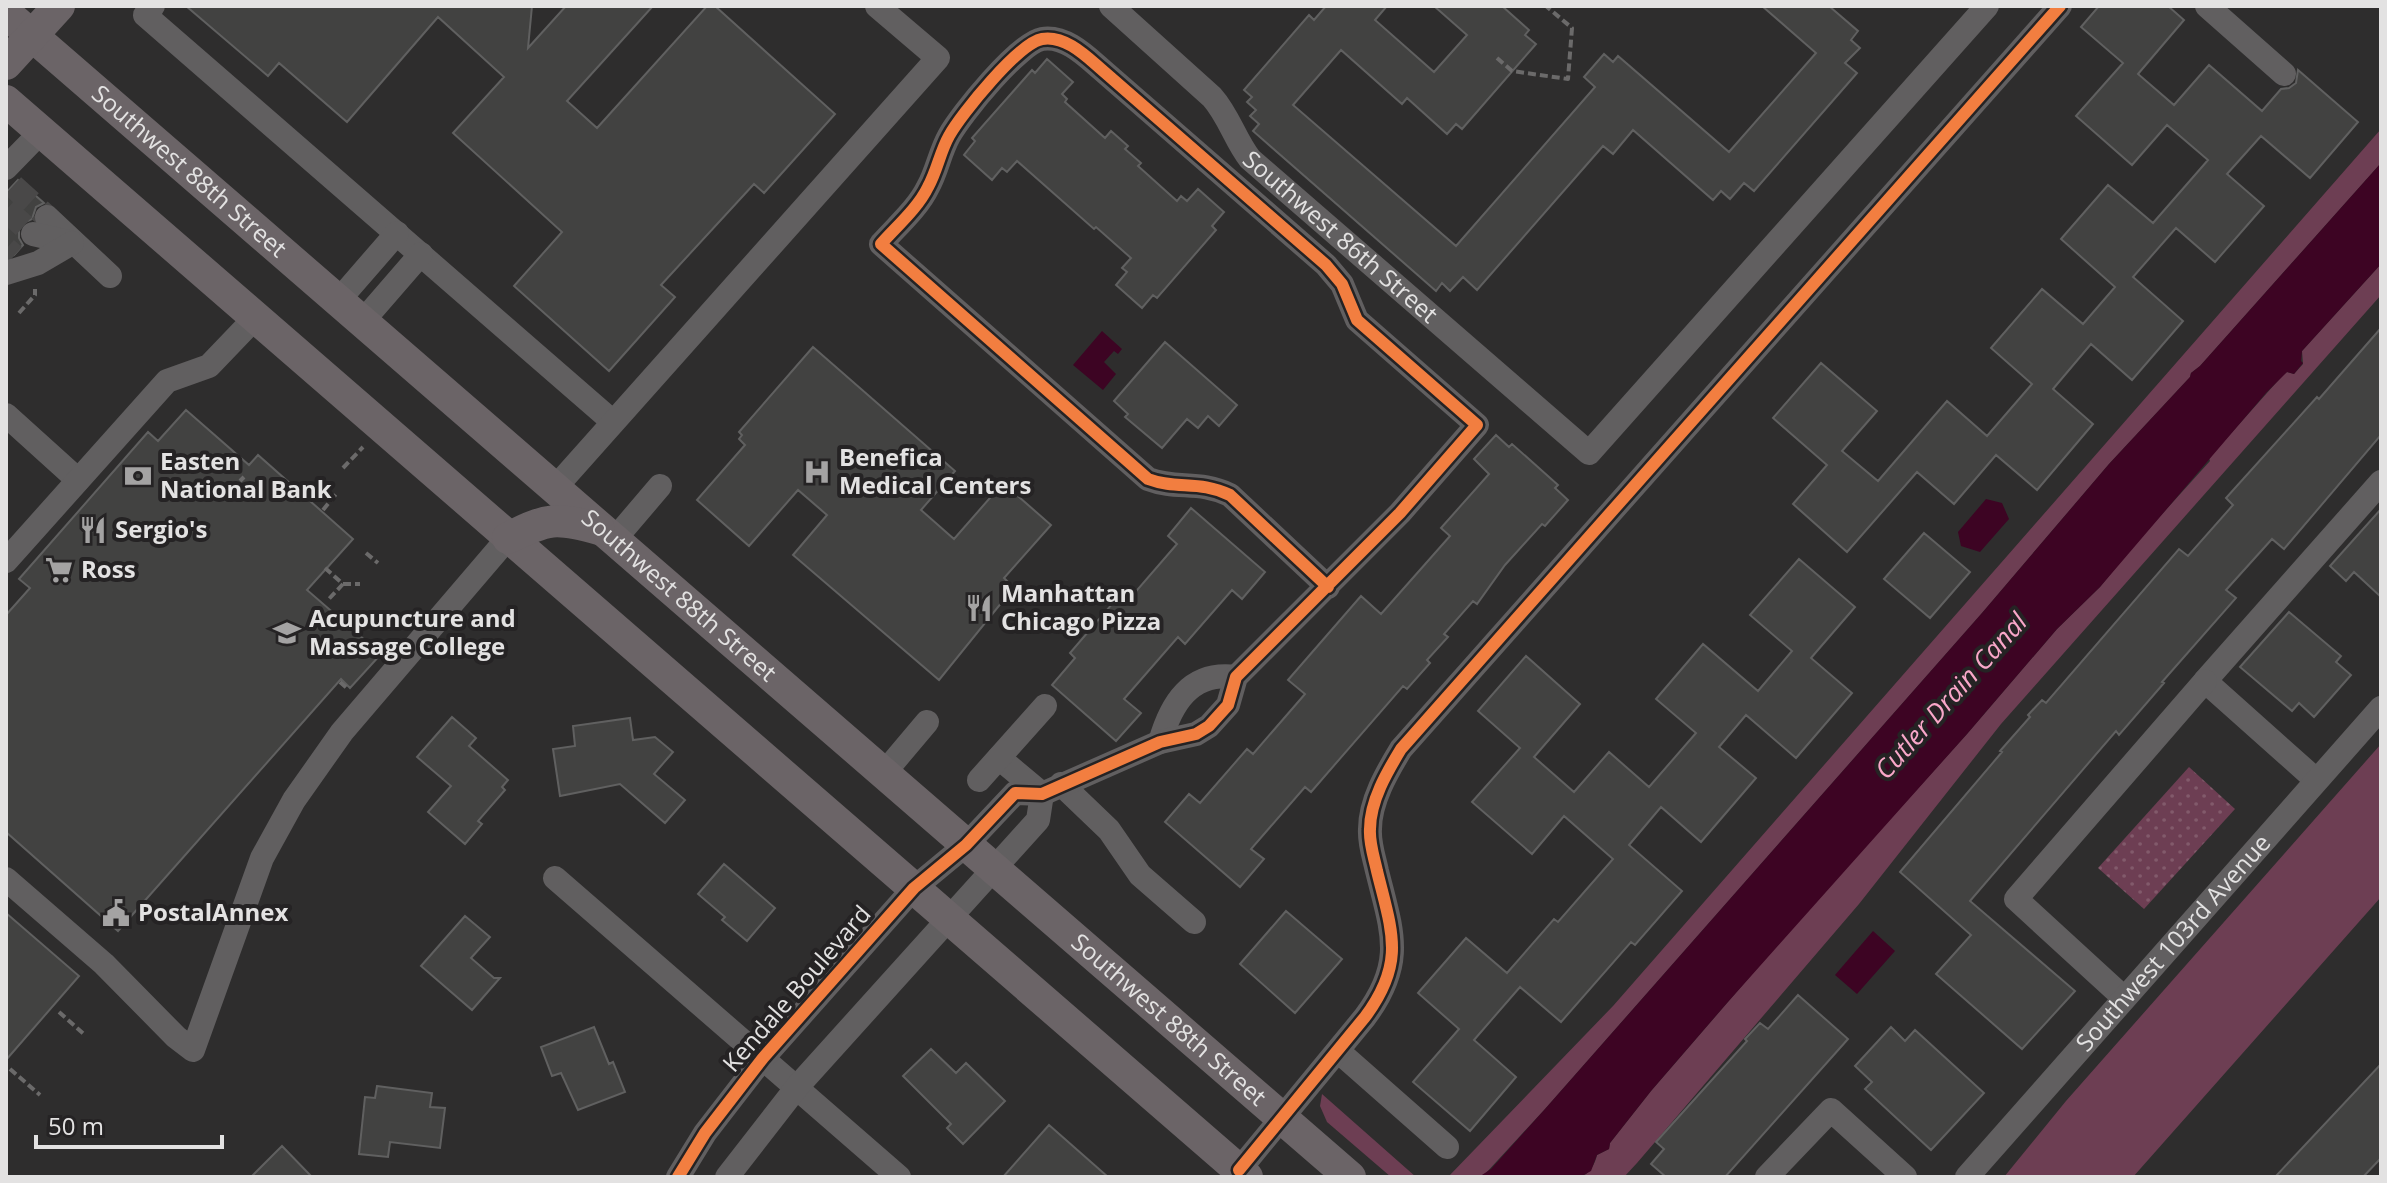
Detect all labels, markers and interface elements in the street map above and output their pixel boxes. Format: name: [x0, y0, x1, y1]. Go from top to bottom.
street label: Southwest 88th Street: [85, 77, 294, 264]
street label: Southwest 86th Street: [1237, 142, 1446, 330]
place label: Benefica Medical Centers: [839, 440, 1031, 501]
place label: Easten National Bank: [160, 444, 332, 505]
hospital icon: Benefica Medical Centers: [802, 457, 832, 487]
bank icon: Easten National Bank: [123, 461, 153, 491]
street label: Southwest 88th Street: [575, 501, 784, 688]
place label: Sergio's: [115, 512, 207, 545]
restaurant icon: Sergio's: [78, 515, 108, 545]
place label: Ross: [81, 552, 136, 585]
supermarket icon: Ross: [44, 555, 74, 585]
place label: Manhattan Chicago Pizza: [1001, 576, 1161, 637]
restaurant icon: Manhattan Chicago Pizza: [964, 593, 994, 623]
place label: Acupuncture and Massage College: [309, 601, 516, 662]
water label: Cutler Drain Canal: [1866, 603, 2036, 786]
school or university icon: Acupuncture and Massage College: [272, 618, 302, 648]
street label: Southwest 103rd Avenue: [2068, 826, 2277, 1058]
place label: PostalAnnex: [138, 895, 288, 928]
public building icon: PostalAnnex: [101, 898, 131, 928]
street label: Kendale Boulevard: [714, 898, 877, 1078]
street label: Southwest 88th Street: [1065, 925, 1274, 1112]
scale bar: [36, 1099, 222, 1149]
text: 50 m: [48, 1109, 104, 1142]

